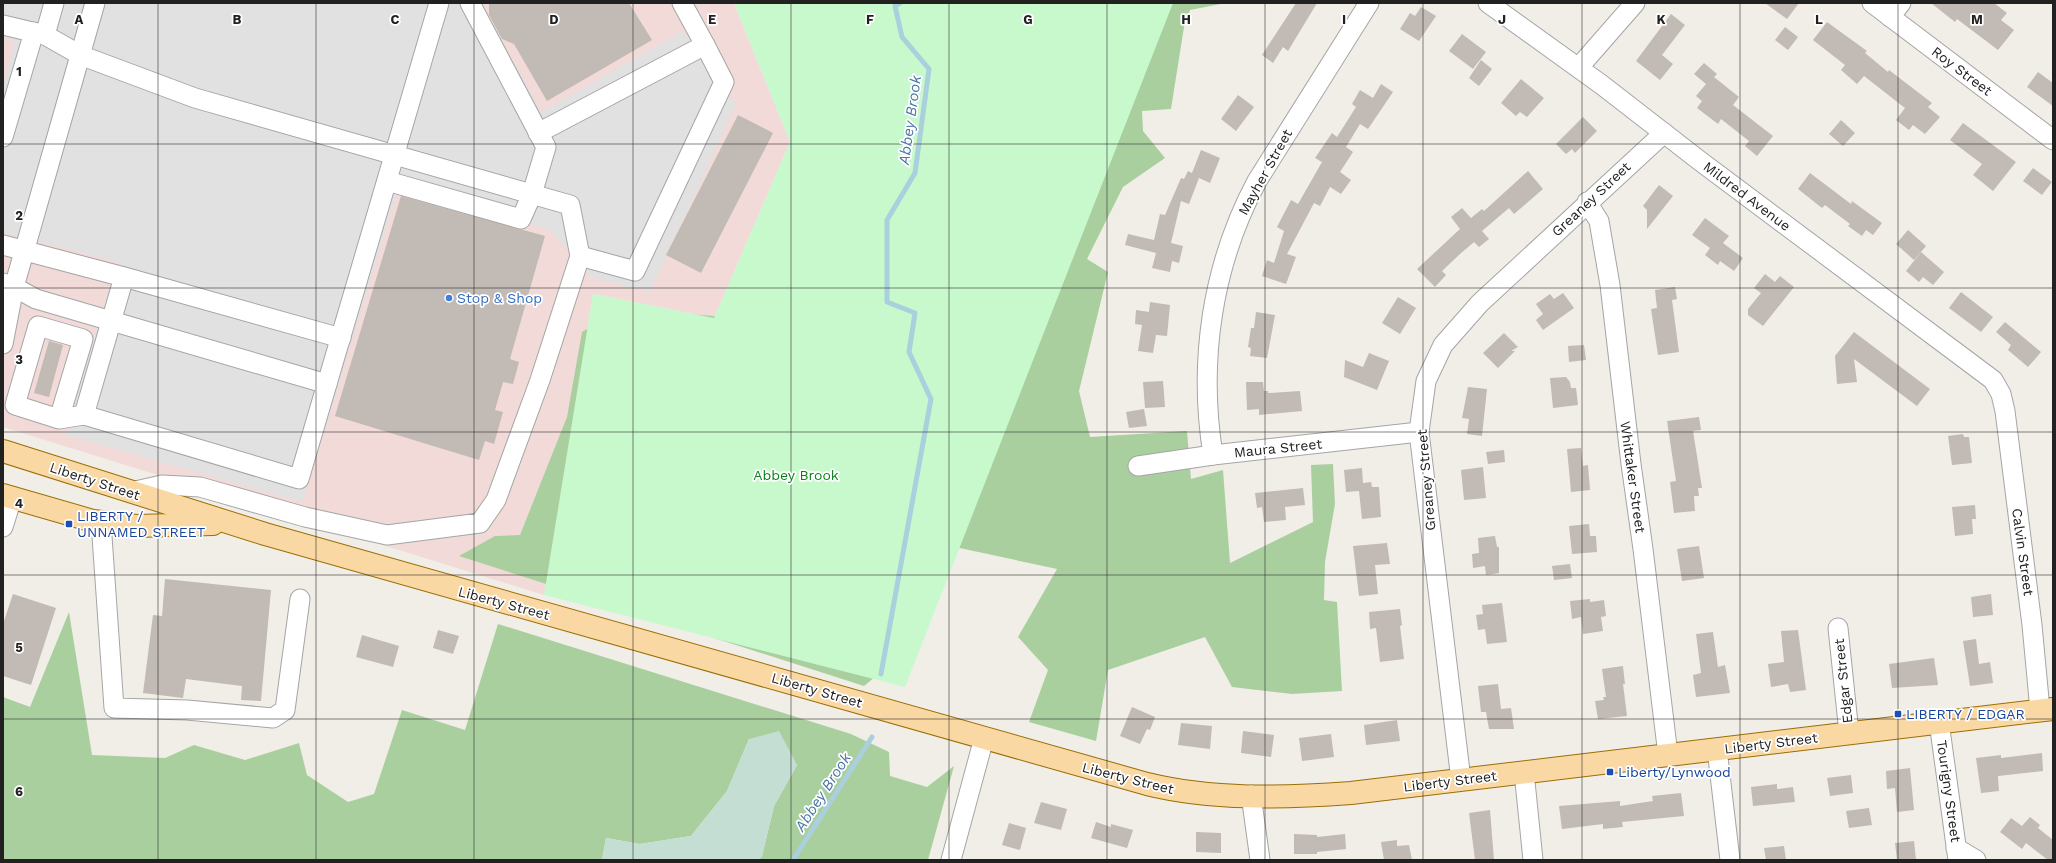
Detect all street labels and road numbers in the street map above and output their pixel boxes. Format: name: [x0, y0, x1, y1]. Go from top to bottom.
street label: Roy Street: [1929, 43, 1995, 99]
street label: Mayher Street: [1235, 126, 1295, 218]
street label: Greaney Street: [1548, 158, 1634, 240]
street label: Mildred Avenue: [1700, 158, 1794, 234]
street label: Whittaker Street: [1617, 420, 1649, 534]
street label: Greaney Street: [1414, 428, 1438, 531]
street label: Maura Street: [1233, 435, 1323, 461]
street label: Liberty Street: [48, 459, 142, 503]
street label: Calvin Street: [2009, 507, 2037, 597]
street label: Liberty Street: [457, 583, 552, 623]
street label: Edgar Street: [1831, 638, 1855, 724]
street label: Liberty Street: [770, 669, 864, 711]
street label: Liberty Street: [1723, 729, 1819, 757]
street label: Tourigny Street: [1934, 739, 1964, 843]
street label: Liberty Street: [1081, 759, 1176, 797]
street label: Liberty Street: [1402, 767, 1498, 795]

